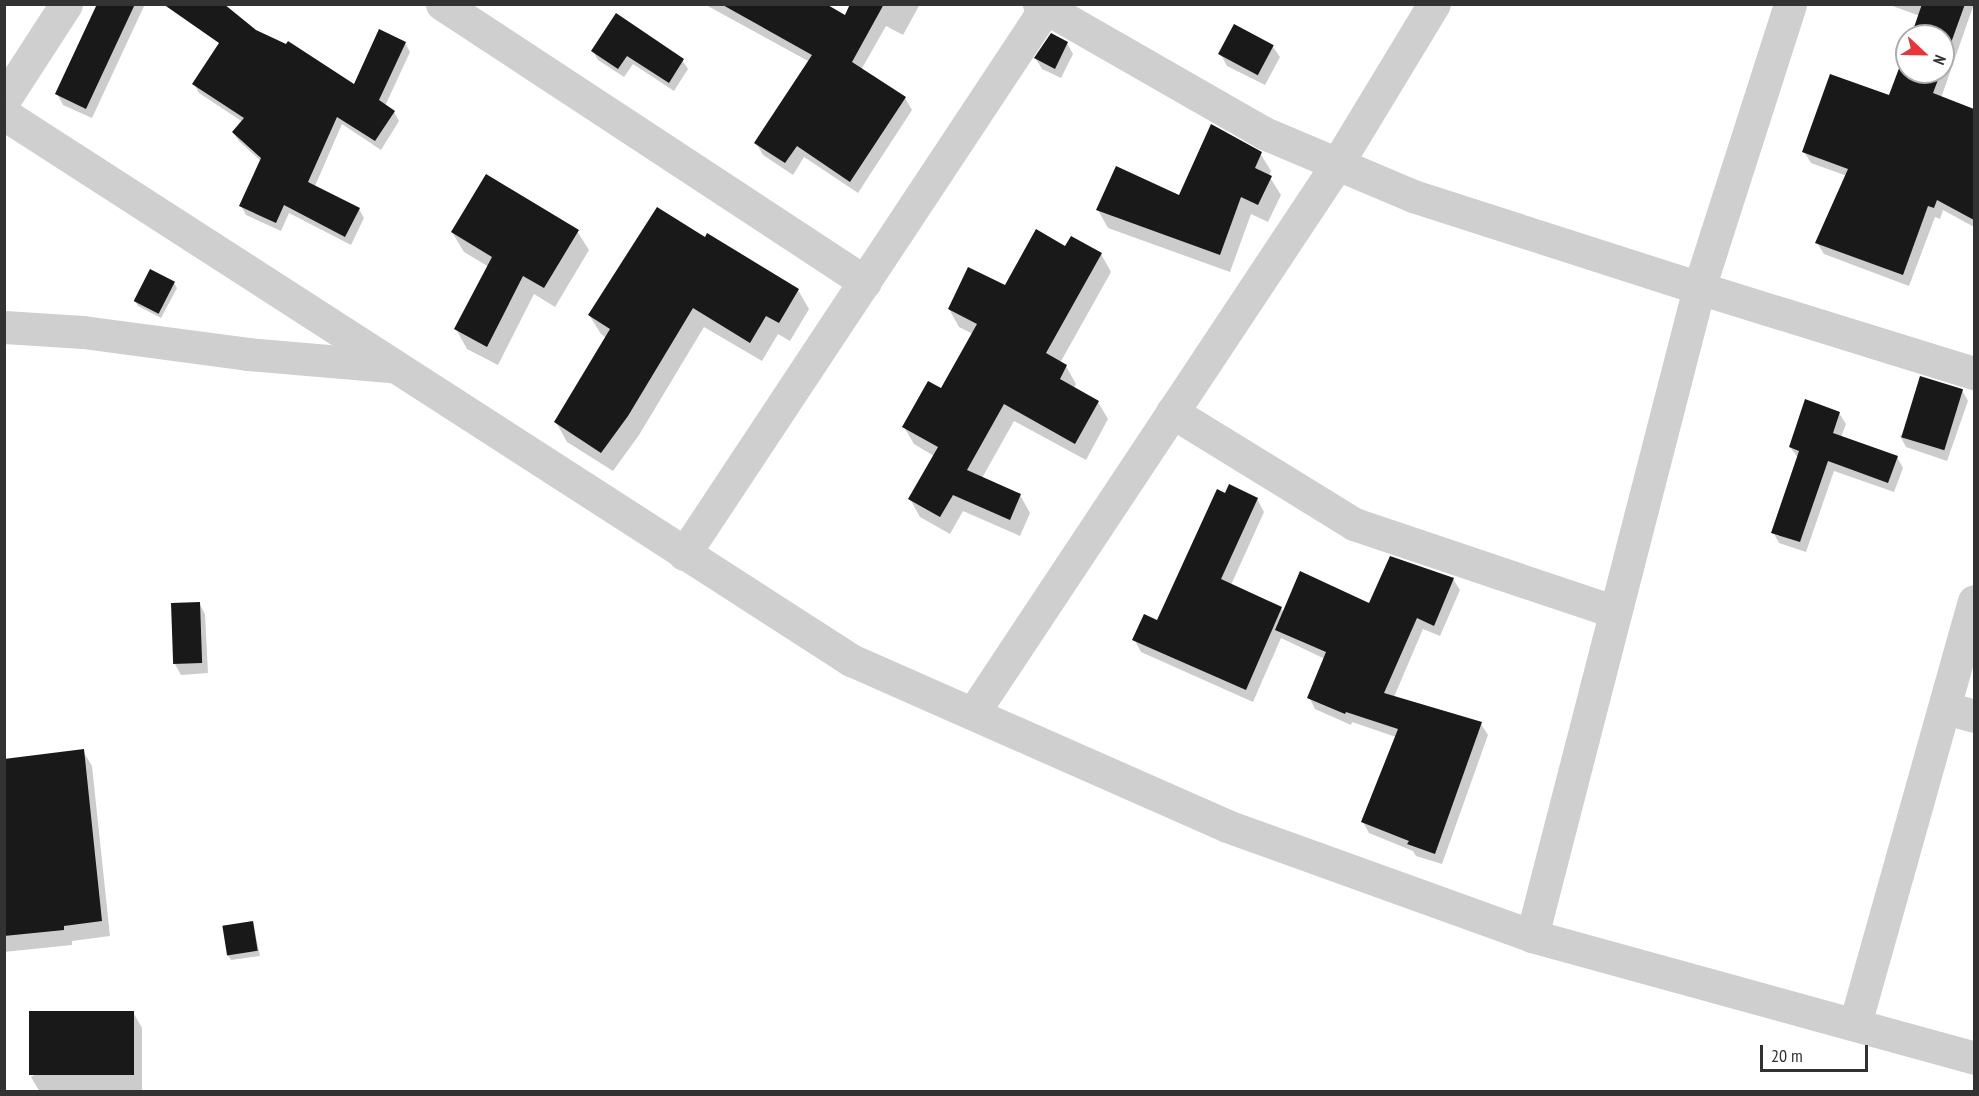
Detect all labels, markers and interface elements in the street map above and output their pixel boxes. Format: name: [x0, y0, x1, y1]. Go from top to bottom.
north arrow: [1895, 24, 1955, 84]
text: N: [1929, 52, 1951, 68]
scale bar: [1763, 1033, 1871, 1071]
text: 20 m: [1771, 1044, 1803, 1067]

